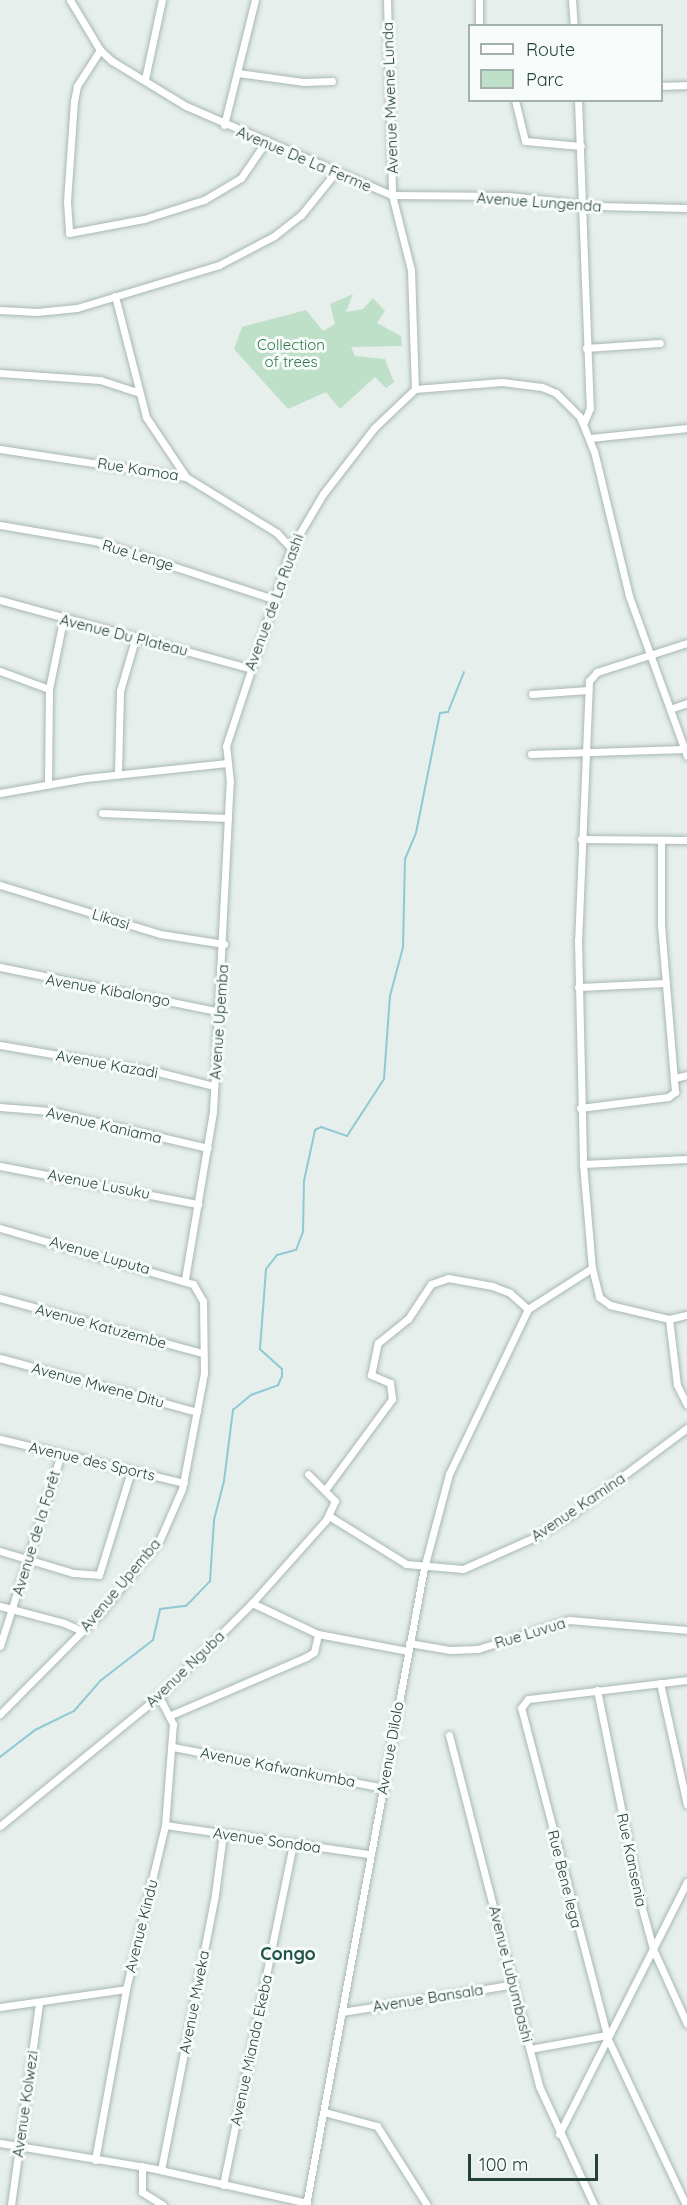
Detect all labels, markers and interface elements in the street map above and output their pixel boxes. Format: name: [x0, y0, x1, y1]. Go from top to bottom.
street label: Avenue Mwene Lunda: [378, 22, 402, 174]
legend: [468, 24, 663, 102]
text: Route: [526, 38, 575, 61]
text: Parc: [526, 68, 563, 91]
street label: Avenue De La Ferme: [234, 122, 374, 196]
street label: Avenue Lungenda: [476, 189, 602, 215]
park label: Collection of trees: [257, 335, 325, 370]
street label: Rue Kamoa: [96, 454, 180, 484]
street label: Avenue de La Ruashi: [241, 531, 307, 673]
street label: Rue Lenge: [100, 536, 176, 574]
street label: Avenue Du Plateau: [58, 610, 190, 660]
street label: Likasi: [90, 905, 132, 933]
street label: Avenue Upemba: [206, 964, 232, 1080]
street label: Avenue Kibalongo: [44, 970, 172, 1010]
street label: Avenue Kazadi: [55, 1046, 159, 1082]
street label: Avenue Kaniama: [44, 1103, 164, 1147]
street label: Avenue Lusuku: [46, 1165, 152, 1203]
street label: Avenue Luputa: [48, 1232, 152, 1278]
street label: Avenue Katuzembe: [33, 1300, 169, 1352]
street label: Avenue Mwene Ditu: [30, 1359, 166, 1411]
street label: Avenue des Sports: [27, 1438, 157, 1484]
street label: Avenue de la Forêt: [8, 1468, 64, 1598]
street label: Avenue Kamina: [528, 1469, 628, 1545]
street label: Avenue Upemba: [76, 1535, 164, 1635]
street label: Rue Luvua: [492, 1614, 568, 1652]
street label: Avenue Nguba: [142, 1627, 228, 1711]
street label: Avenue Dilolo: [373, 1700, 407, 1796]
street label: Avenue Kafwankumba: [199, 1743, 357, 1791]
street label: Rue Kansenia: [613, 1811, 651, 1909]
street label: Avenue Sondoa: [212, 1824, 322, 1856]
street label: Rue Bene lega: [544, 1828, 586, 1930]
street label: Avenue Kindu: [121, 1878, 161, 1974]
street label: Avenue Lubumbashi: [485, 1904, 537, 2044]
district label: Congo: [260, 1943, 316, 1965]
street label: Avenue Mweka: [175, 1949, 213, 2055]
street label: Avenue Mianda Ekeba: [226, 1973, 276, 2127]
street label: Avenue Bansala: [371, 1980, 485, 2016]
street label: Avenue Kolwezi: [9, 2049, 41, 2159]
scale bar: [471, 2142, 602, 2180]
text: 100 m: [479, 2153, 528, 2176]

